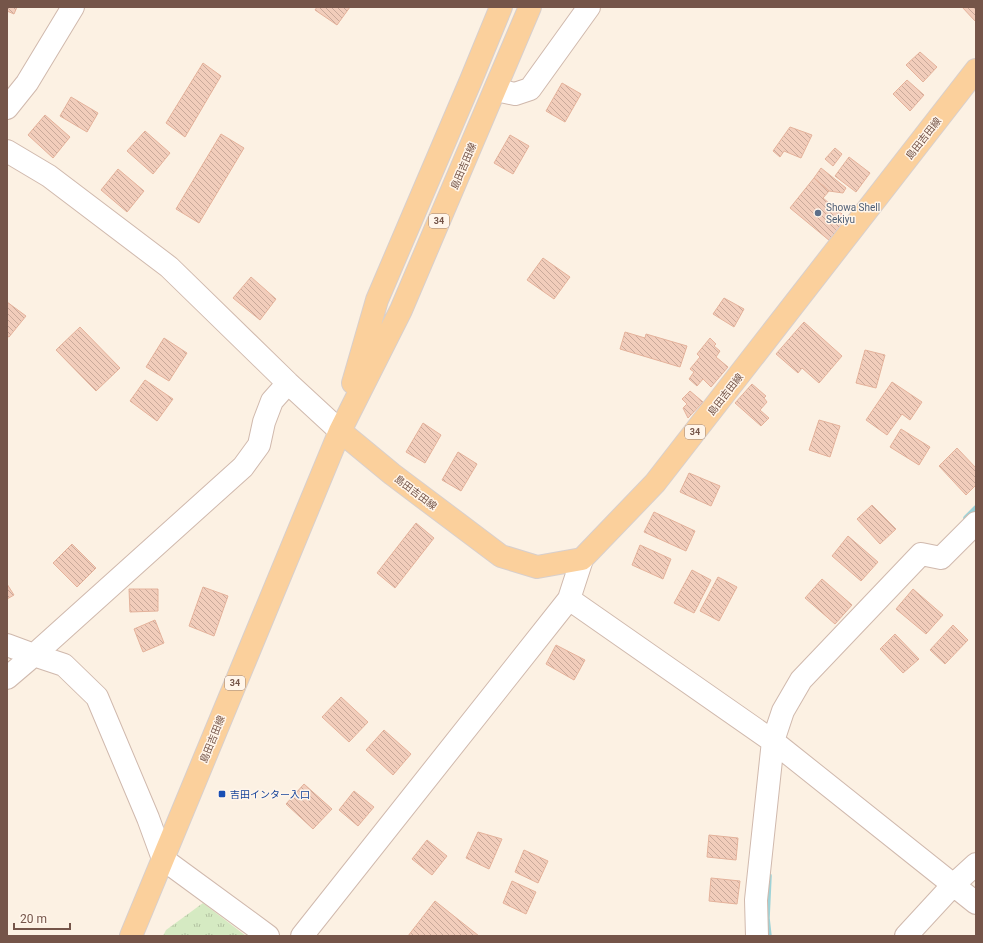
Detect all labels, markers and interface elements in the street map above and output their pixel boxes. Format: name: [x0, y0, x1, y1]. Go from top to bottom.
street label: 島田吉田線: [904, 115, 943, 161]
street label: 島田吉田線: [449, 141, 478, 191]
place label: Showa Shell Sekiyu: [826, 202, 880, 225]
marker: Showa Shell Sekiyu: [813, 208, 823, 218]
road number: 34: [429, 214, 449, 228]
street label: 島田吉田線: [706, 371, 745, 417]
road number: 34: [685, 425, 705, 439]
street label: 島田吉田線: [392, 473, 439, 512]
road number: 34: [225, 676, 245, 690]
street label: 島田吉田線: [198, 714, 227, 764]
marker: 吉田インター入口: [217, 789, 227, 799]
place label: 吉田インター入口: [230, 789, 310, 800]
scale bar: [14, 905, 70, 931]
text: 20 m: [20, 912, 47, 926]

